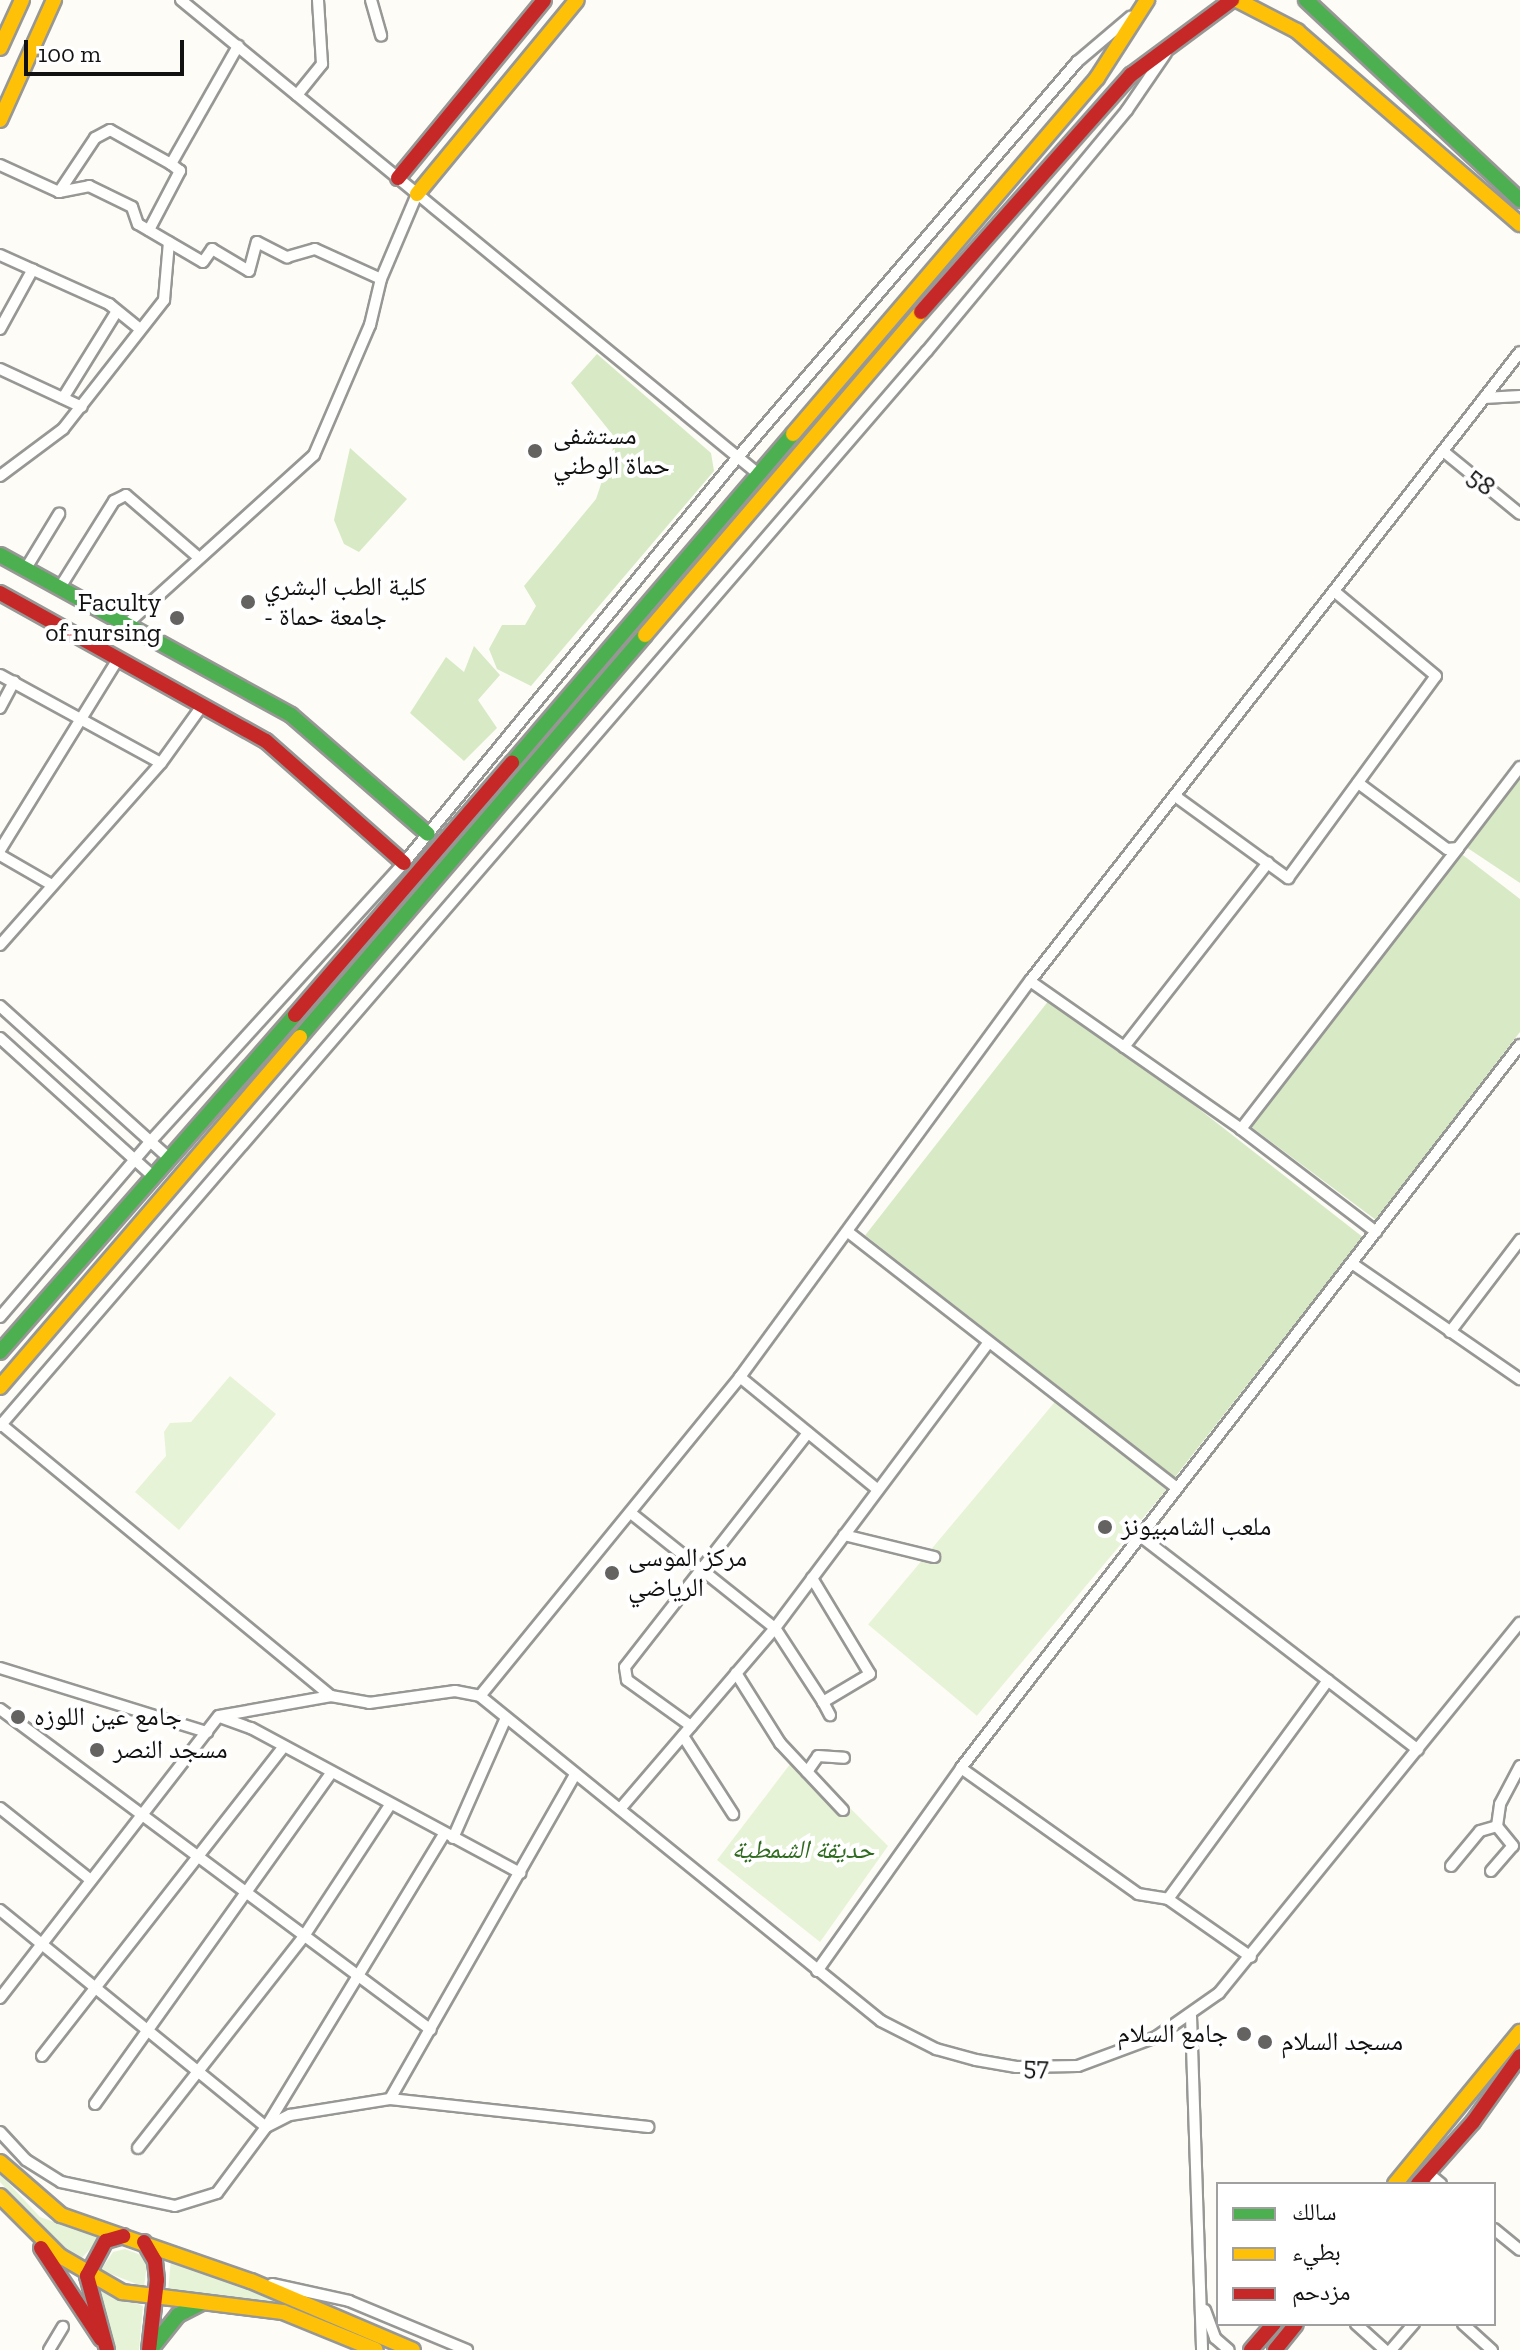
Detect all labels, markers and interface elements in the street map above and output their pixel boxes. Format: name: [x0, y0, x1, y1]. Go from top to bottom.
scale bar: [28, 24, 188, 74]
text: 100 m: [38, 39, 101, 68]
place label: مستشفى حماة الوطني: [553, 420, 670, 482]
marker: مستشفى حماة الوطني: [524, 440, 546, 462]
street label: 58: [1461, 461, 1501, 503]
place label: كلية الطب البشري - جامعة حماة: [264, 571, 426, 632]
place label: Faculty of nursing: [45, 587, 161, 648]
marker: كلية الطب البشري - جامعة حماة: [239, 593, 257, 611]
marker: Faculty of nursing: [168, 609, 186, 627]
place label: ملعب الشامبيونز: [1121, 1511, 1271, 1543]
marker: ملعب الشامبيونز: [1096, 1518, 1114, 1536]
place label: مركز الموسى الرياضي: [628, 1542, 747, 1604]
marker: مركز الموسى الرياضي: [603, 1564, 621, 1582]
place label: جامع عين اللوزه: [34, 1701, 182, 1733]
marker: جامع عين اللوزه: [9, 1708, 27, 1726]
place label: مسجد النصر: [113, 1734, 228, 1766]
marker: مسجد النصر: [88, 1741, 106, 1759]
park label: حديقة الشمطية: [732, 1834, 874, 1866]
place label: جامع السلام: [1117, 2018, 1228, 2050]
marker: جامع السلام: [1235, 2025, 1253, 2043]
place label: مسجد السلام: [1281, 2026, 1403, 2058]
marker: مسجد السلام: [1256, 2033, 1274, 2051]
street label: 57: [1023, 2051, 1049, 2083]
legend: [1216, 2182, 1496, 2326]
text: سالك: [1292, 2197, 1337, 2226]
text: بطيء: [1292, 2237, 1341, 2266]
text: مزدحم: [1292, 2277, 1351, 2306]

